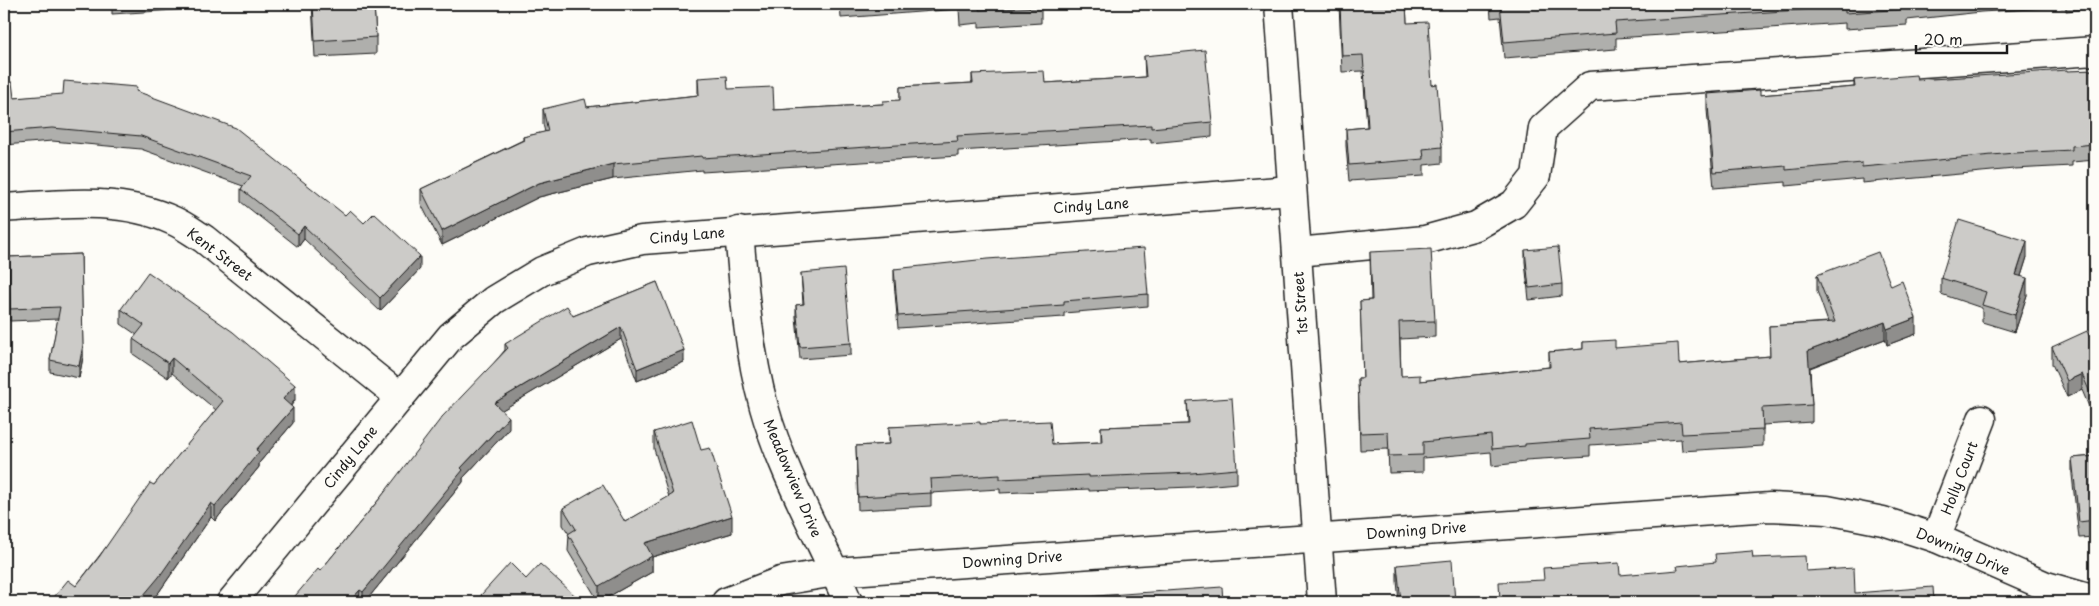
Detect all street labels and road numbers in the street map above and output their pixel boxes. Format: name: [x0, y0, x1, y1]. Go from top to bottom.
street label: Cindy Lane: [1052, 192, 1130, 218]
street label: Cindy Lane: [648, 221, 726, 249]
street label: Kent Street: [183, 222, 257, 286]
street label: 1st Street: [1287, 271, 1313, 335]
street label: Meadowview Drive: [759, 416, 827, 540]
street label: Cindy Lane: [318, 421, 382, 493]
street label: Holly Court: [1935, 438, 1983, 518]
street label: Downing Drive: [1365, 516, 1467, 544]
street label: Downing Drive: [1913, 522, 2013, 580]
street label: Downing Drive: [961, 545, 1063, 573]

